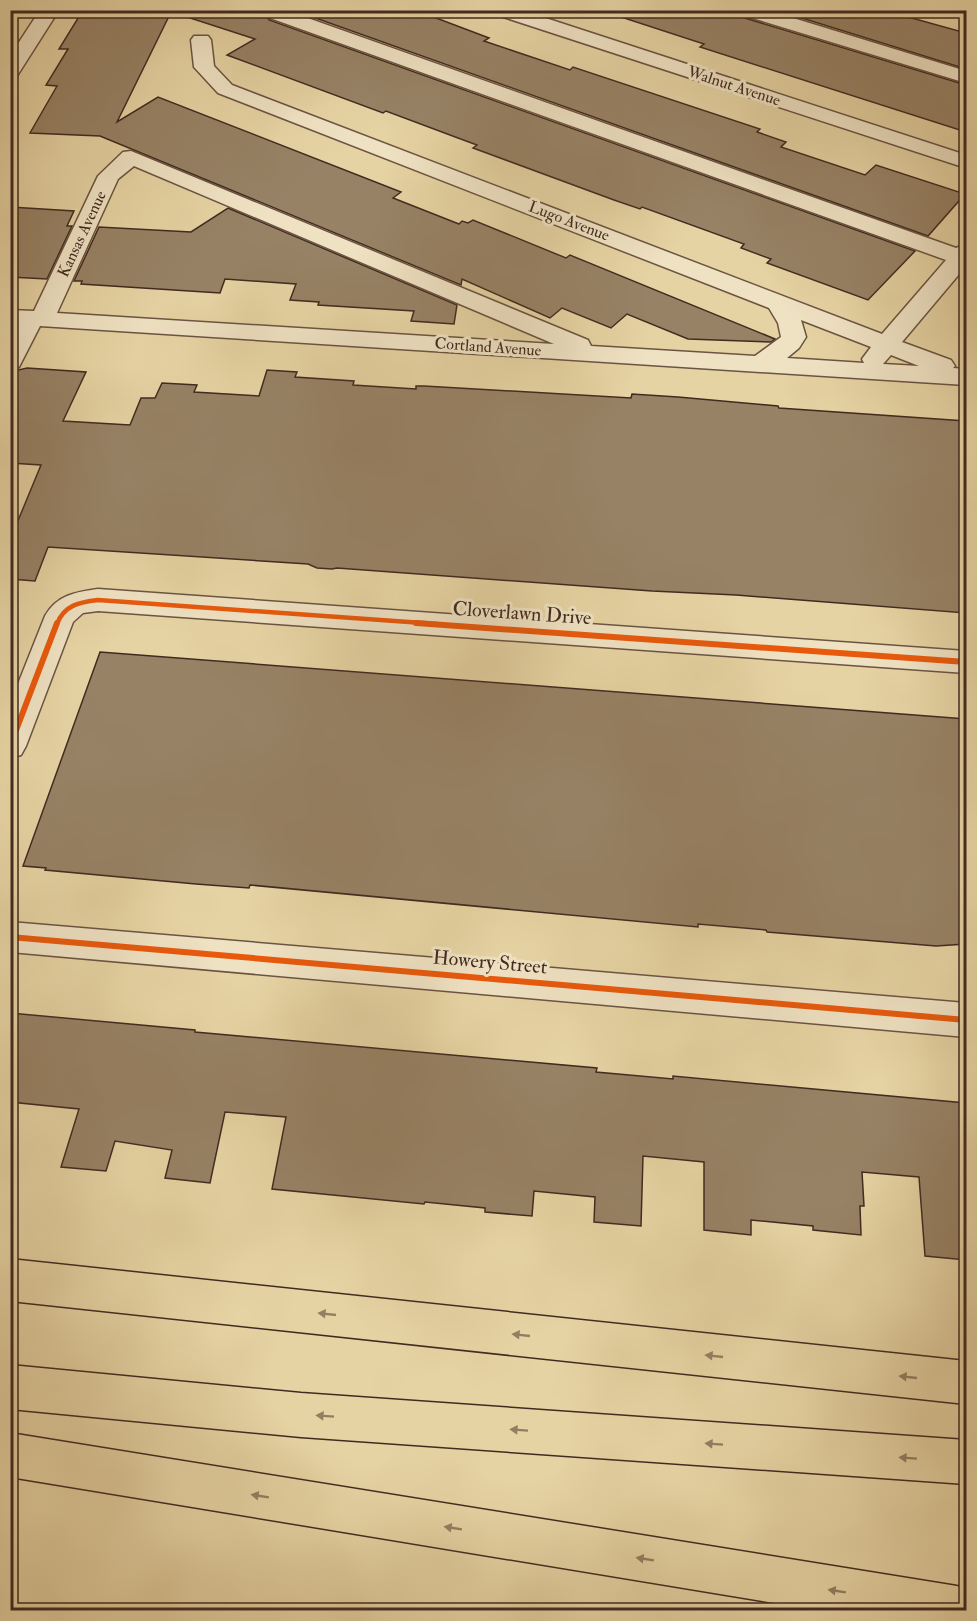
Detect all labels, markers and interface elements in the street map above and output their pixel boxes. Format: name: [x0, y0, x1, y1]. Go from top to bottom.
street label: Walnut Avenue: [684, 61, 783, 111]
street label: Kansas Avenue: [53, 187, 111, 280]
street label: Lugo Avenue: [526, 196, 613, 246]
street label: Cortland Avenue: [434, 333, 542, 361]
street label: Cloverlawn Drive: [452, 596, 592, 630]
street label: Howery Street: [432, 945, 549, 980]
one-way arrow: [317, 1309, 336, 1319]
one-way arrow: [511, 1330, 530, 1340]
one-way arrow: [705, 1351, 724, 1361]
one-way arrow: [899, 1372, 918, 1381]
one-way arrow: [315, 1412, 334, 1421]
one-way arrow: [510, 1426, 529, 1435]
one-way arrow: [704, 1440, 723, 1449]
one-way arrow: [899, 1454, 918, 1463]
one-way arrow: [250, 1492, 269, 1501]
one-way arrow: [443, 1523, 462, 1532]
one-way arrow: [635, 1555, 654, 1564]
one-way arrow: [828, 1586, 847, 1595]

